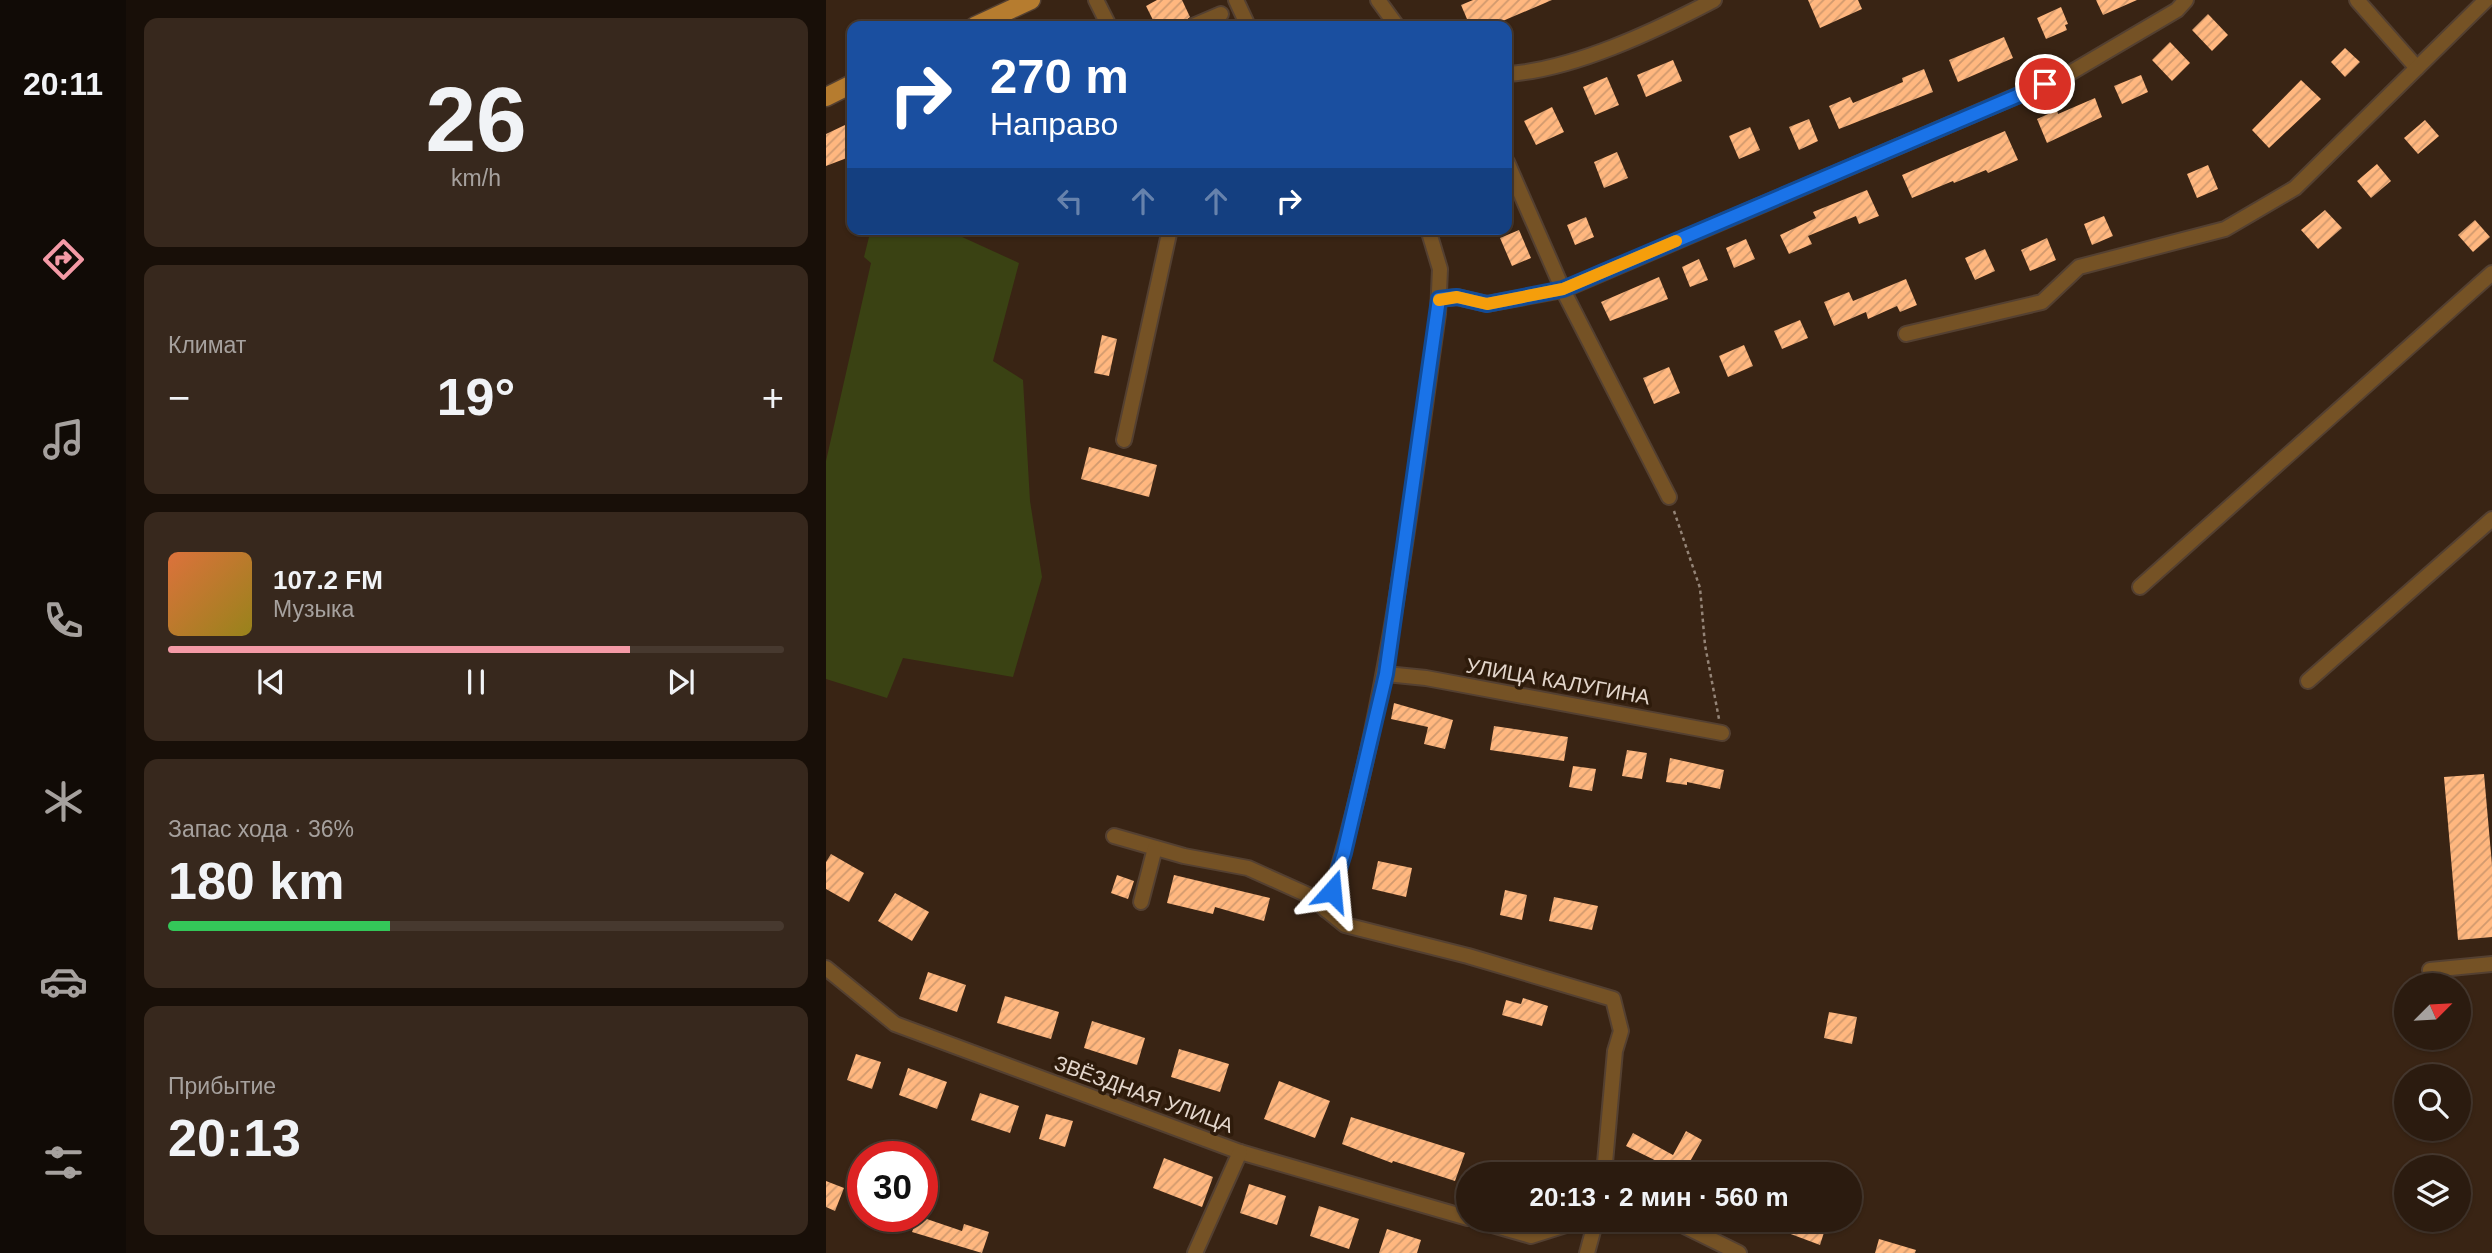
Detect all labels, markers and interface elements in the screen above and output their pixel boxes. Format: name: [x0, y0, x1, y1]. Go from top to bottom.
icon: right: [875, 49, 966, 140]
text: 270 m: [990, 49, 1129, 103]
pin: [2015, 54, 2075, 114]
icon: arrive: [2026, 65, 2064, 103]
text: 20:11: [23, 66, 103, 102]
text: 26: [425, 69, 527, 170]
text: Направо: [990, 106, 1118, 142]
text: km/h: [451, 165, 501, 191]
icon: left: [1051, 182, 1089, 220]
icon: ahead: [1124, 182, 1162, 220]
icon: ahead: [1197, 182, 1235, 220]
icon: right: [1270, 182, 1308, 220]
icon: directions: [39, 235, 88, 284]
text: Климат: [168, 332, 246, 358]
text: 19°: [437, 368, 515, 426]
text: −: [168, 377, 190, 419]
text: +: [762, 377, 784, 419]
icon: music: [39, 415, 88, 464]
text: 107.2 FM: [273, 565, 383, 595]
icon: phone: [39, 596, 88, 645]
text: Музыка: [273, 596, 354, 622]
street label: УЛИЦА КАЛУГИНА: [1464, 653, 1652, 709]
icon: previous: [252, 663, 290, 701]
icon: pause: [457, 663, 495, 701]
icon: next: [662, 663, 700, 701]
icon: climate: [39, 777, 88, 826]
text: Запас хода · 36%: [168, 816, 354, 842]
text: 180 km: [168, 852, 344, 910]
position arrow: [1295, 854, 1369, 928]
icon: car: [39, 957, 88, 1006]
north arrow: [2394, 973, 2471, 1050]
map controls: [2394, 973, 2471, 1232]
street label: ЗВЁЗДНАЯ УЛИЦА: [1051, 1051, 1237, 1137]
button: search: [2394, 1064, 2471, 1141]
text: Прибытие: [168, 1073, 276, 1099]
text: 20:13: [168, 1109, 301, 1167]
icon: filters: [39, 1138, 88, 1187]
speed limit sign: 30: [847, 1141, 938, 1232]
button: layers: [2394, 1155, 2471, 1232]
text: 20:13 · 2 мин · 560 m: [1529, 1182, 1789, 1212]

